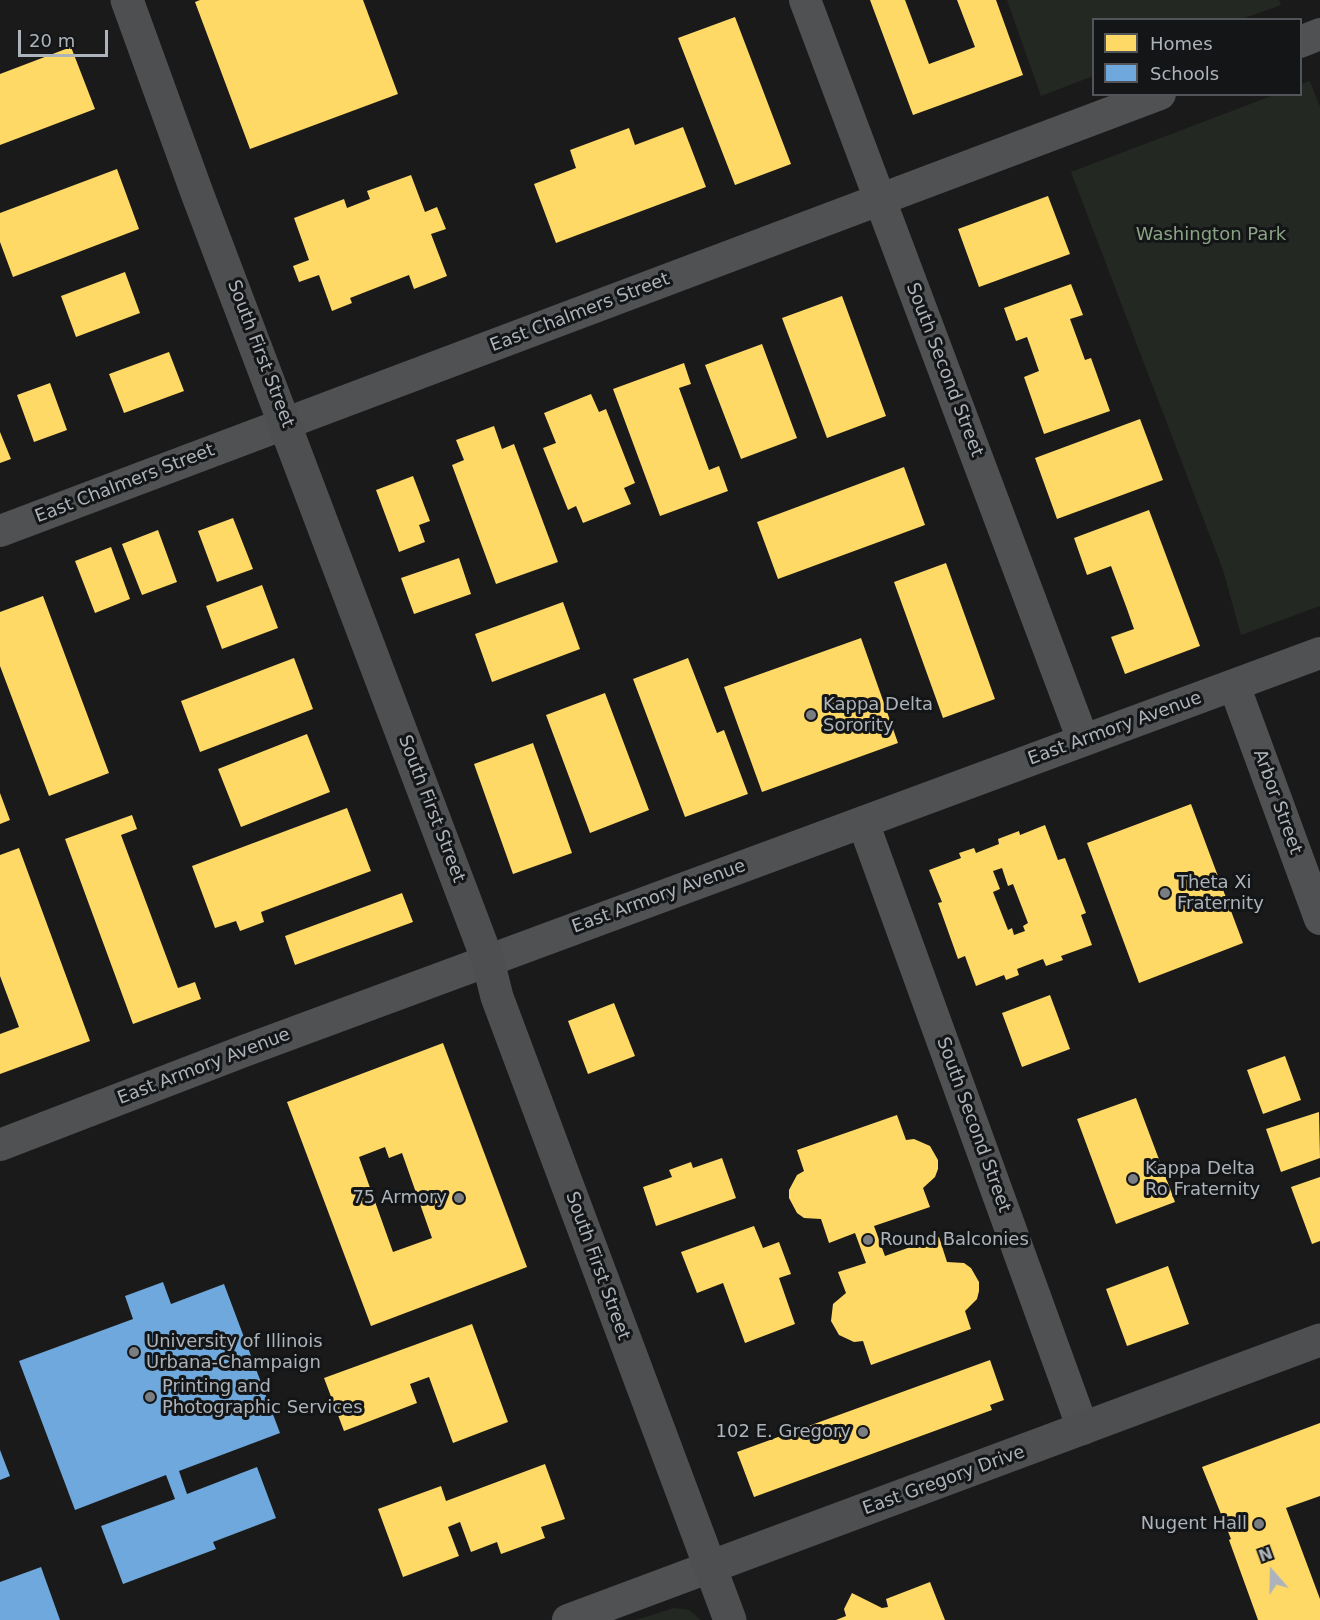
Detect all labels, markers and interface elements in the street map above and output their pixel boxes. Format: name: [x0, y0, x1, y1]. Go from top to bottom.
scale bar: [21, 18, 111, 56]
legend: [1092, 18, 1302, 96]
text: 20 m: [29, 30, 75, 51]
text: Homes: [1150, 33, 1213, 54]
text: Schools: [1150, 63, 1219, 84]
park label: Washington Park: [1136, 224, 1286, 246]
street label: East Chalmers Street: [487, 269, 673, 357]
street label: South First Street: [222, 277, 298, 431]
street label: South Second Street: [901, 280, 987, 460]
street label: East Chalmers Street: [32, 440, 218, 528]
street label: East Armory Avenue: [1025, 688, 1205, 770]
place label: Kappa Delta Sorority: [823, 694, 933, 736]
marker: Kappa Delta Sorority: [804, 708, 818, 722]
street label: South First Street: [393, 732, 469, 886]
street label: Arbor Street: [1248, 747, 1306, 857]
street label: East Armory Avenue: [569, 856, 749, 938]
place label: Theta Xi Fraternity: [1177, 872, 1264, 914]
marker: Theta Xi Fraternity: [1158, 886, 1172, 900]
street label: East Armory Avenue: [115, 1024, 293, 1110]
street label: South Second Street: [931, 1035, 1015, 1215]
place label: Kappa Delta Ro Fraternity: [1145, 1158, 1260, 1200]
marker: Kappa Delta Ro Fraternity: [1126, 1172, 1140, 1186]
place label: 75 Armory: [352, 1187, 447, 1209]
street label: South First Street: [560, 1189, 634, 1343]
marker: 75 Armory: [452, 1191, 466, 1205]
place label: Round Balconies: [880, 1229, 1029, 1251]
marker: Round Balconies: [861, 1233, 875, 1247]
place label: University of Illinois Urbana-Champaign: [146, 1331, 323, 1374]
marker: University of Illinois Urbana-Champaign: [127, 1345, 141, 1359]
place label: Printing and Photographic Services: [162, 1376, 363, 1418]
marker: Printing and Photographic Services: [143, 1390, 157, 1404]
place label: 102 E. Gregory: [716, 1421, 851, 1443]
marker: 102 E. Gregory: [856, 1425, 870, 1439]
street label: East Gregory Drive: [860, 1442, 1028, 1520]
place label: Nugent Hall: [1141, 1513, 1247, 1535]
marker: Nugent Hall: [1252, 1517, 1266, 1531]
north arrow: [1242, 1542, 1302, 1602]
text: N: [1256, 1543, 1275, 1566]

